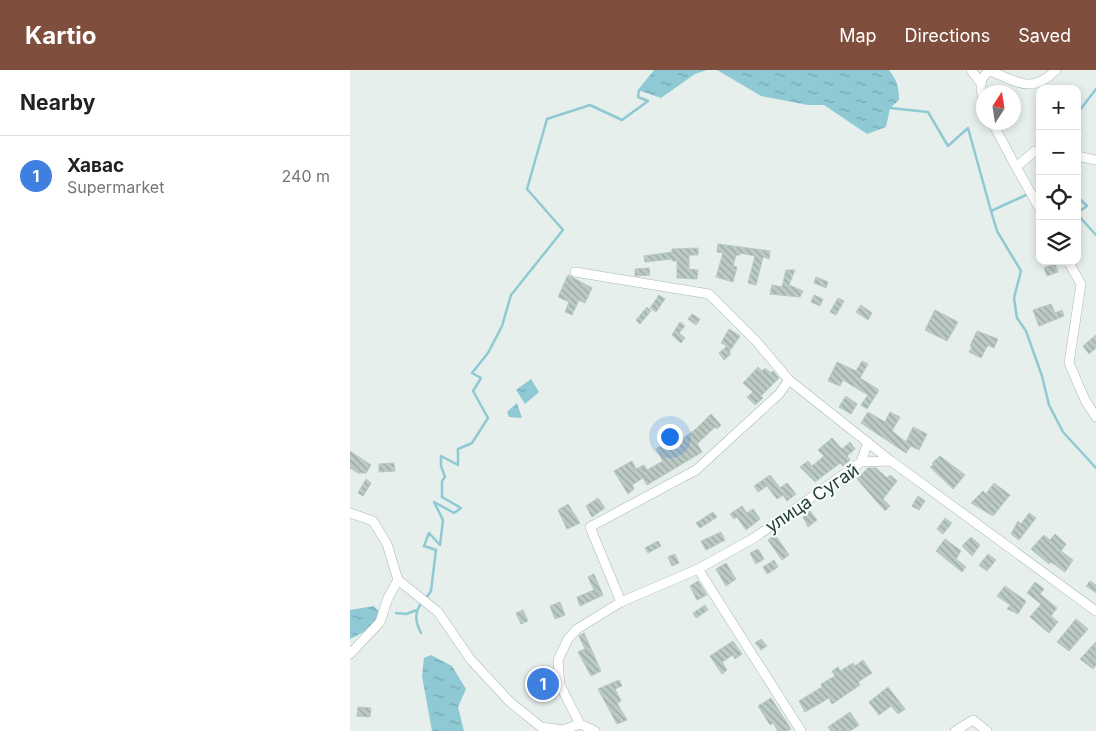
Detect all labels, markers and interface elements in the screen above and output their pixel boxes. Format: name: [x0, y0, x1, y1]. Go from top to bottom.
text: Kartio: [25, 21, 96, 50]
text: Map: [839, 25, 877, 46]
text: Directions: [905, 25, 990, 46]
text: Saved: [1018, 25, 1071, 46]
north arrow: [976, 85, 1021, 130]
map controls: [1036, 85, 1081, 265]
button: +: [1036, 85, 1081, 130]
text: Nearby: [20, 90, 95, 115]
button: −: [1036, 130, 1081, 175]
text: Хавас: [67, 154, 124, 177]
text: 1: [33, 166, 39, 186]
text: 240 m: [282, 166, 330, 186]
button: locate: [1036, 175, 1081, 220]
text: Supermarket: [67, 177, 164, 197]
button: layers: [1036, 220, 1081, 265]
your location: [657, 424, 683, 450]
street label: улица Сугай: [761, 459, 863, 537]
pin: 1: [527, 665, 559, 703]

